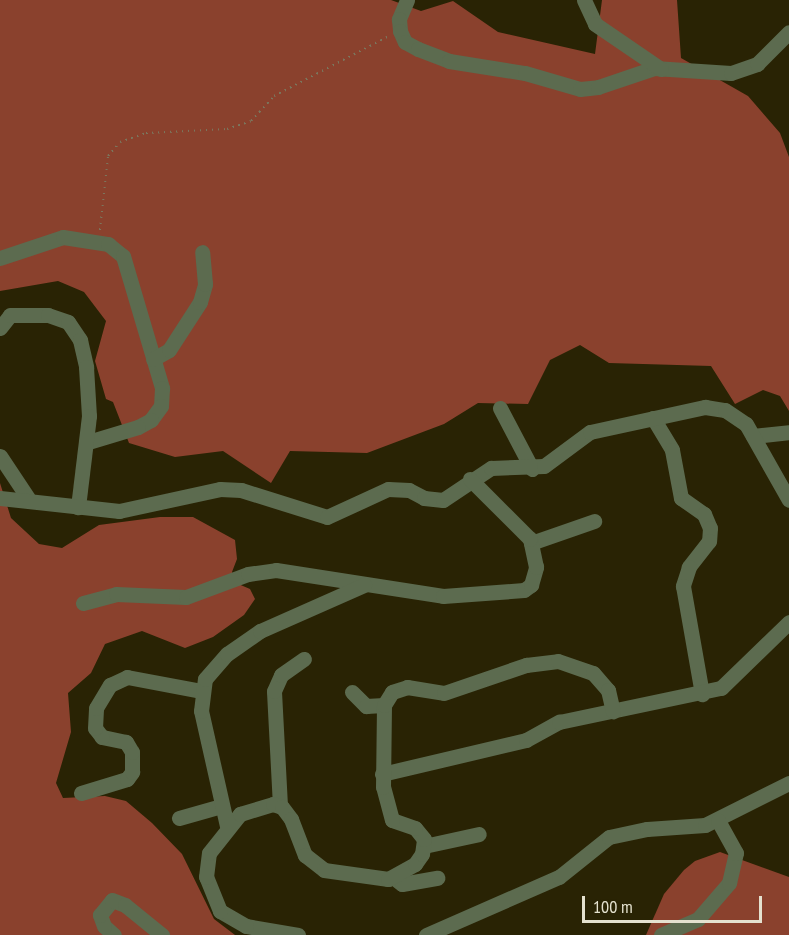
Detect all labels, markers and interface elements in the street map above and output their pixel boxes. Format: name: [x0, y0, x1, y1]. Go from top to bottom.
scale bar: [585, 884, 765, 922]
text: 100 m: [593, 895, 633, 918]

